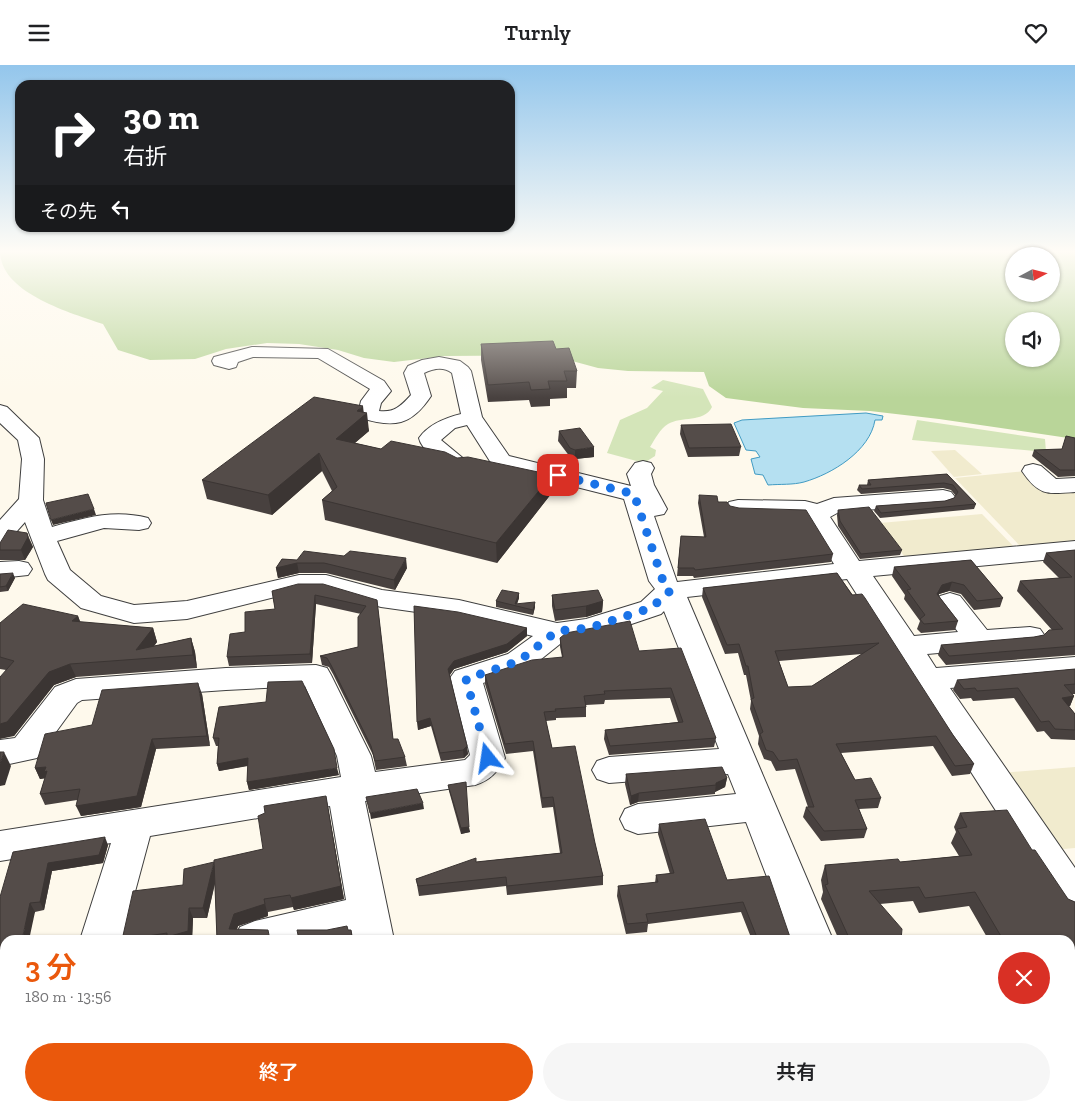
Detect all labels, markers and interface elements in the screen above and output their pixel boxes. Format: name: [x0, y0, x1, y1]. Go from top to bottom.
icon: menu: [25, 19, 53, 47]
text: Turnly: [504, 19, 571, 46]
icon: heart: [1022, 19, 1050, 47]
text: 30 m: [123, 96, 199, 138]
icon: right: [40, 100, 105, 165]
text: 右折: [123, 143, 167, 170]
icon: left: [107, 195, 135, 223]
text: その先: [40, 200, 97, 223]
north arrow: [1005, 247, 1060, 303]
map controls: [1005, 247, 1060, 367]
button: sound: [1005, 312, 1060, 367]
pin: [537, 454, 579, 496]
icon: arrive: [544, 461, 572, 489]
position arrow: [461, 731, 513, 783]
text: 3 分: [25, 950, 77, 986]
button: close: [998, 952, 1050, 1004]
text: 180 m · 13:56: [25, 987, 111, 1006]
button: 終了: [25, 1043, 533, 1101]
button: 共有: [543, 1043, 1050, 1101]

